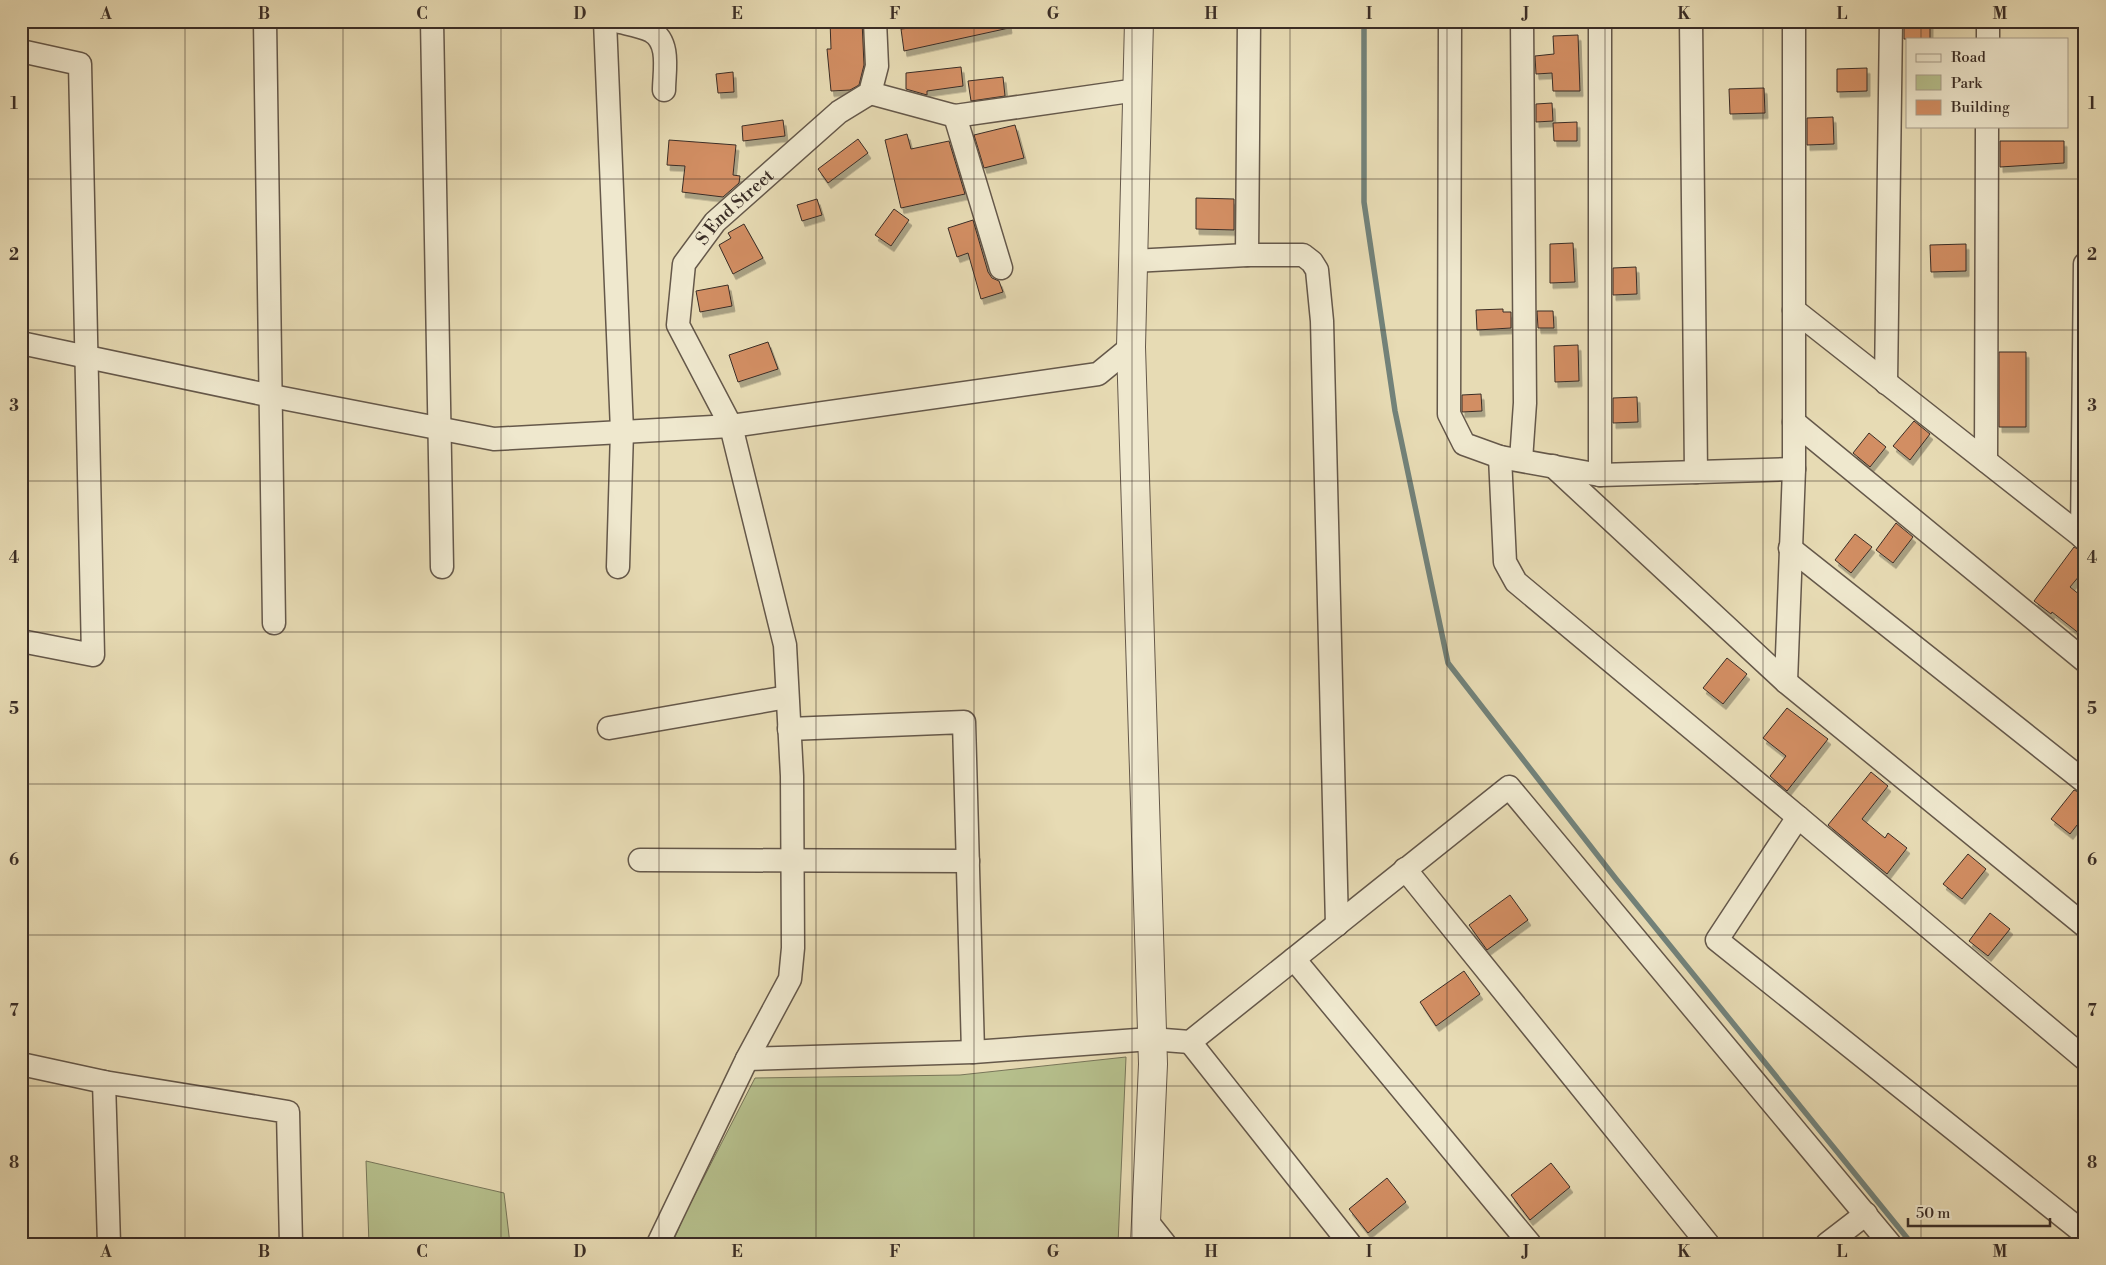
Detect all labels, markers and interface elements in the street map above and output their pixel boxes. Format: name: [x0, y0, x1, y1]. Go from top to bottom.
text: A: [99, 4, 112, 24]
text: B: [258, 4, 270, 24]
text: C: [416, 4, 428, 24]
text: D: [574, 4, 587, 24]
text: E: [731, 4, 743, 24]
text: F: [889, 4, 901, 24]
text: G: [1047, 4, 1060, 24]
text: H: [1204, 4, 1218, 24]
text: I: [1366, 4, 1372, 24]
text: J: [1521, 4, 1529, 24]
text: K: [1678, 4, 1692, 24]
text: L: [1837, 4, 1848, 24]
text: M: [1993, 4, 2008, 24]
legend: [1906, 38, 2068, 128]
text: Road: [1951, 48, 1986, 67]
text: Park: [1951, 74, 1983, 93]
text: 1: [10, 94, 18, 114]
text: 1: [2088, 94, 2096, 114]
text: Building: [1950, 98, 2010, 117]
street label: S End Street: [691, 164, 779, 250]
text: 2: [9, 245, 19, 265]
text: 2: [2087, 245, 2097, 265]
text: 3: [9, 396, 19, 416]
text: 3: [2087, 396, 2097, 416]
text: 4: [9, 548, 20, 568]
text: 4: [2087, 548, 2098, 568]
text: 5: [9, 699, 19, 719]
text: 5: [2087, 699, 2097, 719]
text: 6: [9, 850, 19, 870]
text: 6: [2087, 850, 2097, 870]
text: 7: [9, 1001, 19, 1021]
text: 7: [2087, 1001, 2097, 1021]
text: 8: [9, 1153, 19, 1173]
text: 8: [2087, 1153, 2097, 1173]
scale bar: [1908, 1195, 2051, 1227]
text: 50 m: [1916, 1204, 1950, 1223]
text: A: [99, 1242, 112, 1262]
text: B: [258, 1242, 270, 1262]
text: C: [416, 1242, 428, 1262]
text: D: [574, 1242, 587, 1262]
text: E: [731, 1242, 743, 1262]
text: F: [889, 1242, 901, 1262]
text: G: [1047, 1242, 1060, 1262]
text: H: [1204, 1242, 1218, 1262]
text: I: [1366, 1242, 1372, 1262]
text: J: [1521, 1242, 1529, 1262]
text: K: [1678, 1242, 1692, 1262]
text: L: [1837, 1242, 1848, 1262]
text: M: [1993, 1242, 2008, 1262]

